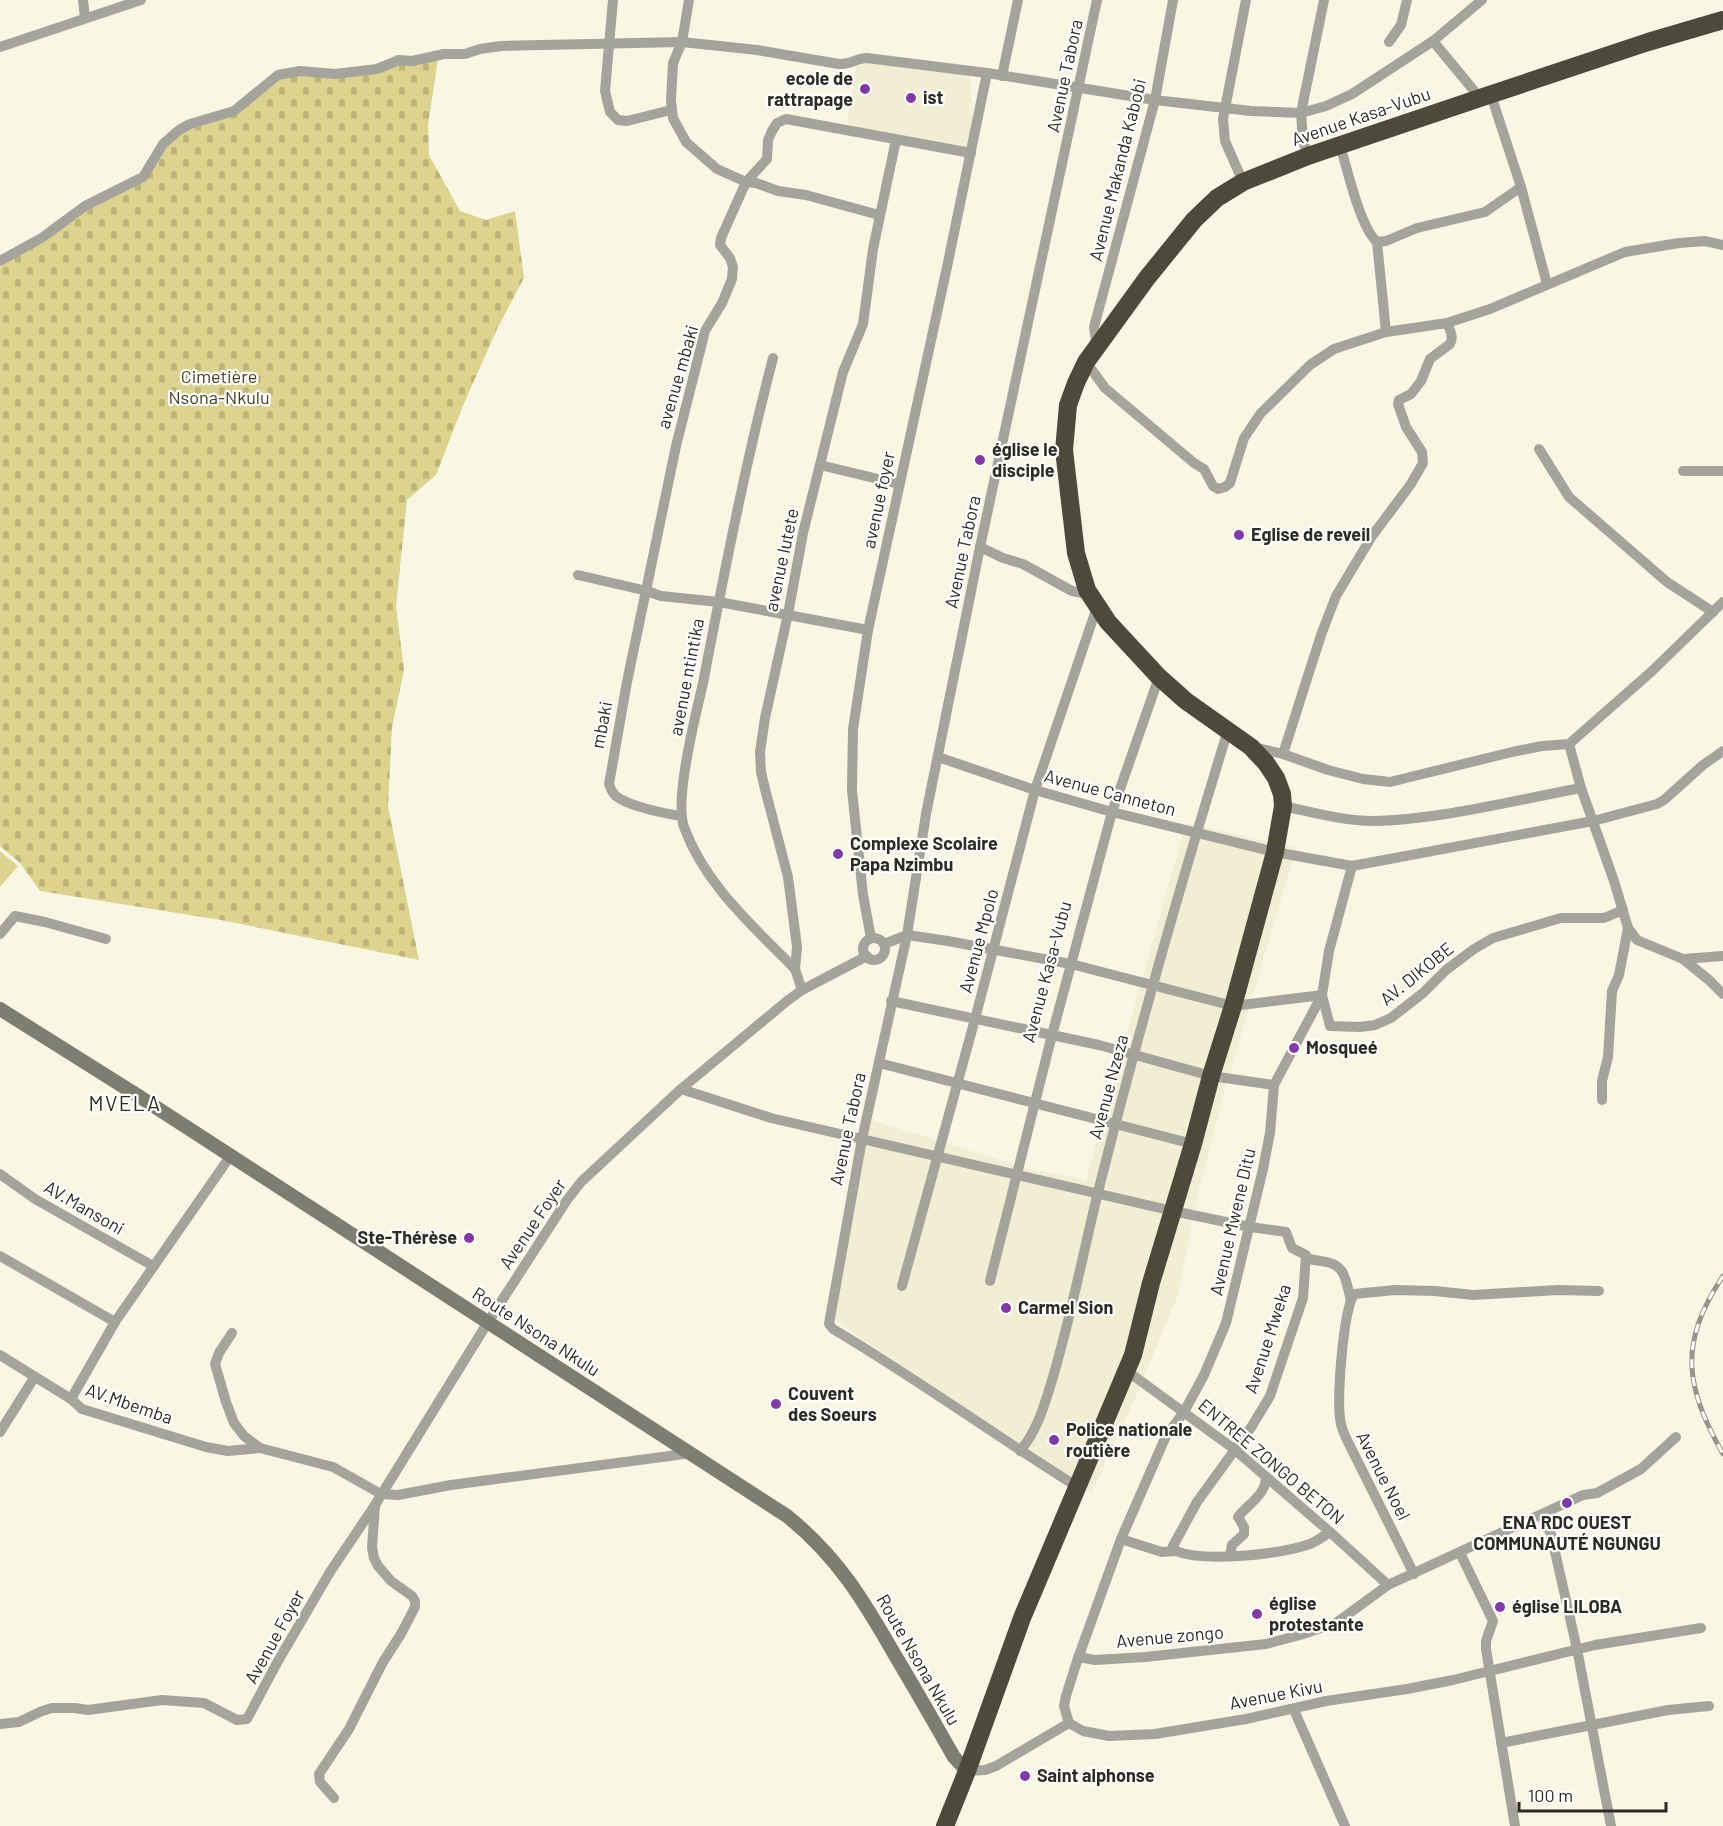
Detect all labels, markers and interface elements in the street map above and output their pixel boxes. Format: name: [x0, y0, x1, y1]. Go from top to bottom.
street label: Avenue Tabora: [1041, 17, 1087, 134]
place label: ecole de rattrapage: [767, 67, 853, 110]
street label: Avenue Makanda Kabobi: [1084, 76, 1150, 263]
marker: ecole de rattrapage: [858, 82, 872, 96]
street label: Avenue Kasa-Vubu: [1288, 82, 1433, 150]
place label: ist: [923, 86, 944, 108]
marker: ist: [904, 91, 918, 105]
street label: avenue mbaki: [652, 322, 702, 431]
park label: Cimetière Nsona-Nkulu: [168, 365, 270, 408]
place label: église le disciple: [992, 438, 1058, 481]
street label: avenue foyer: [857, 449, 899, 550]
marker: église le disciple: [973, 453, 987, 467]
street label: Avenue Tabora: [939, 493, 985, 610]
street label: avenue lutete: [759, 506, 803, 613]
place label: Eglise de reveil: [1251, 523, 1370, 545]
marker: Eglise de reveil: [1232, 528, 1246, 542]
street label: avenue ntintika: [664, 616, 708, 737]
street label: mbaki: [586, 699, 616, 750]
street label: Avenue Canneton: [1042, 764, 1178, 820]
place label: Complexe Scolaire Papa Nzimbu: [850, 832, 998, 875]
marker: Complexe Scolaire Papa Nzimbu: [831, 847, 845, 861]
street label: Avenue Mpolo: [954, 886, 1003, 995]
street label: Avenue Kasa-Vubu: [1017, 899, 1075, 1045]
street label: AV. DIKOBE: [1375, 937, 1458, 1010]
street label: Avenue Nzeza: [1083, 1032, 1133, 1142]
place label: Mosqueé: [1306, 1036, 1378, 1058]
marker: Mosqueé: [1287, 1041, 1301, 1055]
street label: Avenue Tabora: [824, 1070, 870, 1187]
district label: MVELA: [89, 1090, 161, 1115]
street label: Avenue Mwene Ditu: [1204, 1146, 1260, 1298]
street label: Avenue Foyer: [494, 1174, 571, 1273]
street label: AV.Mansoni: [40, 1175, 129, 1239]
place label: Ste-Thérèse: [357, 1226, 457, 1248]
marker: Ste-Thérèse: [462, 1231, 476, 1245]
street label: Avenue Mweka: [1239, 1281, 1295, 1396]
street label: Route Nsona Nkulu: [469, 1282, 604, 1381]
place label: Carmel Sion: [1018, 1296, 1113, 1318]
marker: Carmel Sion: [999, 1301, 1013, 1315]
street label: AV.Mbemba: [83, 1378, 176, 1428]
place label: Couvent des Soeurs: [788, 1382, 877, 1425]
street label: ENTREE ZONGO BETON: [1194, 1394, 1349, 1529]
marker: Couvent des Soeurs: [769, 1397, 783, 1411]
place label: Police nationale routière: [1066, 1418, 1193, 1461]
street label: Avenue Noel: [1352, 1428, 1416, 1524]
marker: Police nationale routière: [1047, 1433, 1061, 1447]
marker: ENA RDC OUEST COMMUNAUTÉ NGUNGU: [1560, 1496, 1574, 1510]
place label: ENA RDC OUEST COMMUNAUTÉ NGUNGU: [1473, 1511, 1661, 1554]
street label: Avenue Foyer: [239, 1585, 309, 1687]
street label: Route Nsona Nkulu: [872, 1590, 965, 1729]
place label: église protestante: [1269, 1592, 1364, 1635]
place label: église LILOBA: [1512, 1595, 1622, 1617]
marker: église LILOBA: [1493, 1600, 1507, 1614]
marker: église protestante: [1250, 1607, 1264, 1621]
street label: Avenue zongo: [1115, 1620, 1225, 1652]
street label: Avenue Kivu: [1227, 1674, 1324, 1714]
place label: Saint alphonse: [1037, 1764, 1155, 1786]
marker: Saint alphonse: [1018, 1769, 1032, 1783]
scale bar: [1519, 1775, 1666, 1813]
text: 100 m: [1528, 1784, 1573, 1806]

